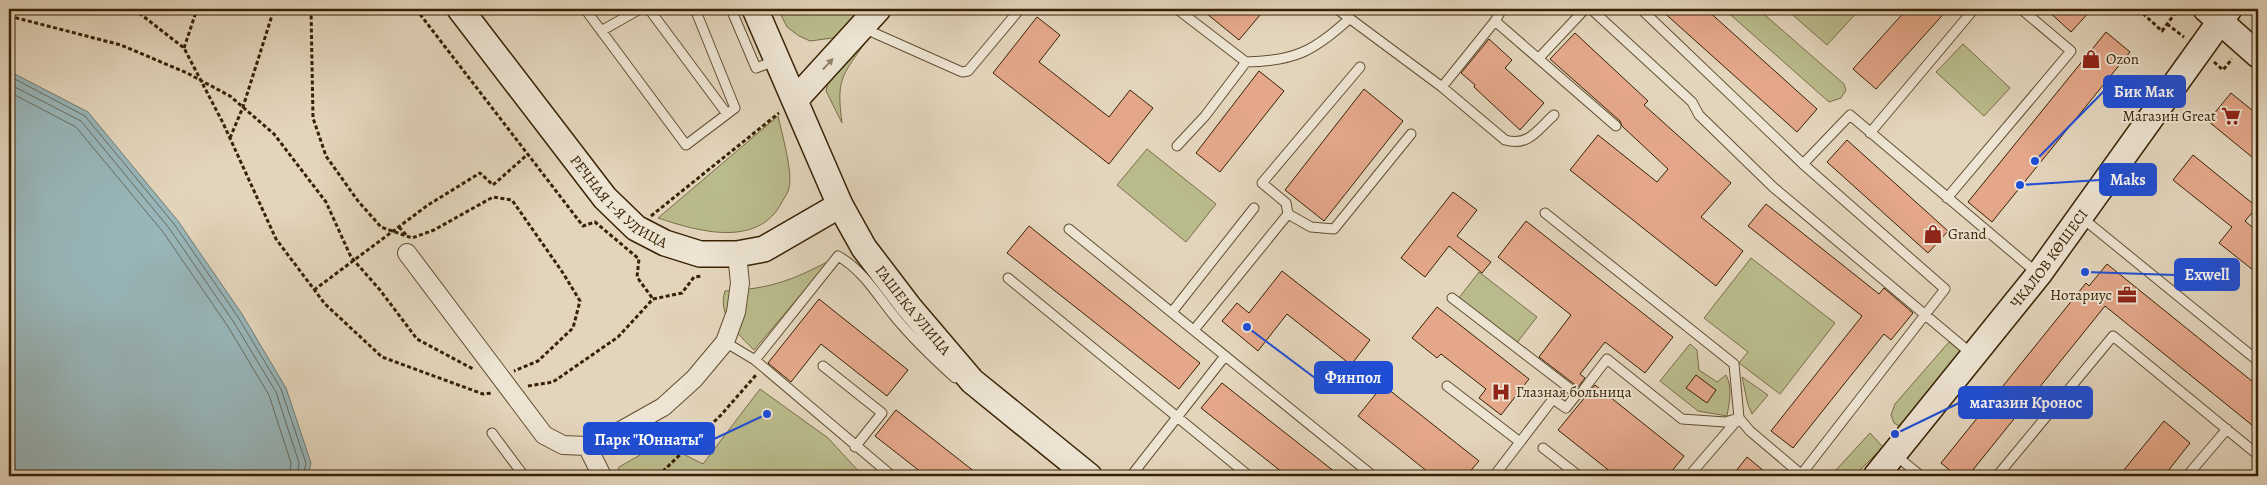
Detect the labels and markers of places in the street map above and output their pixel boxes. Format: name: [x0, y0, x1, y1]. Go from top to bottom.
shop icon: Ozon: [2080, 48, 2102, 70]
place label: Ozon: [2106, 49, 2139, 69]
callout: Бик Мак: [2104, 76, 2185, 107]
supermarket icon: Магазин Great: [2220, 105, 2242, 127]
place label: Магазин Great: [2122, 106, 2216, 126]
callout: Maks: [2100, 164, 2156, 195]
shop icon: Grand: [1922, 223, 1944, 245]
place label: Grand: [1948, 224, 1988, 244]
callout: Exwell: [2175, 259, 2239, 290]
office icon: Нотариус: [2116, 284, 2138, 306]
place label: Нотариус: [2050, 285, 2112, 305]
callout: Финпол: [1315, 362, 1392, 393]
hospital icon: Глазная больница: [1490, 381, 1512, 403]
place label: Глазная больница: [1516, 382, 1632, 402]
callout: магазин Кронос: [1959, 387, 2092, 418]
callout: Парк "Юннаты": [584, 423, 714, 454]

